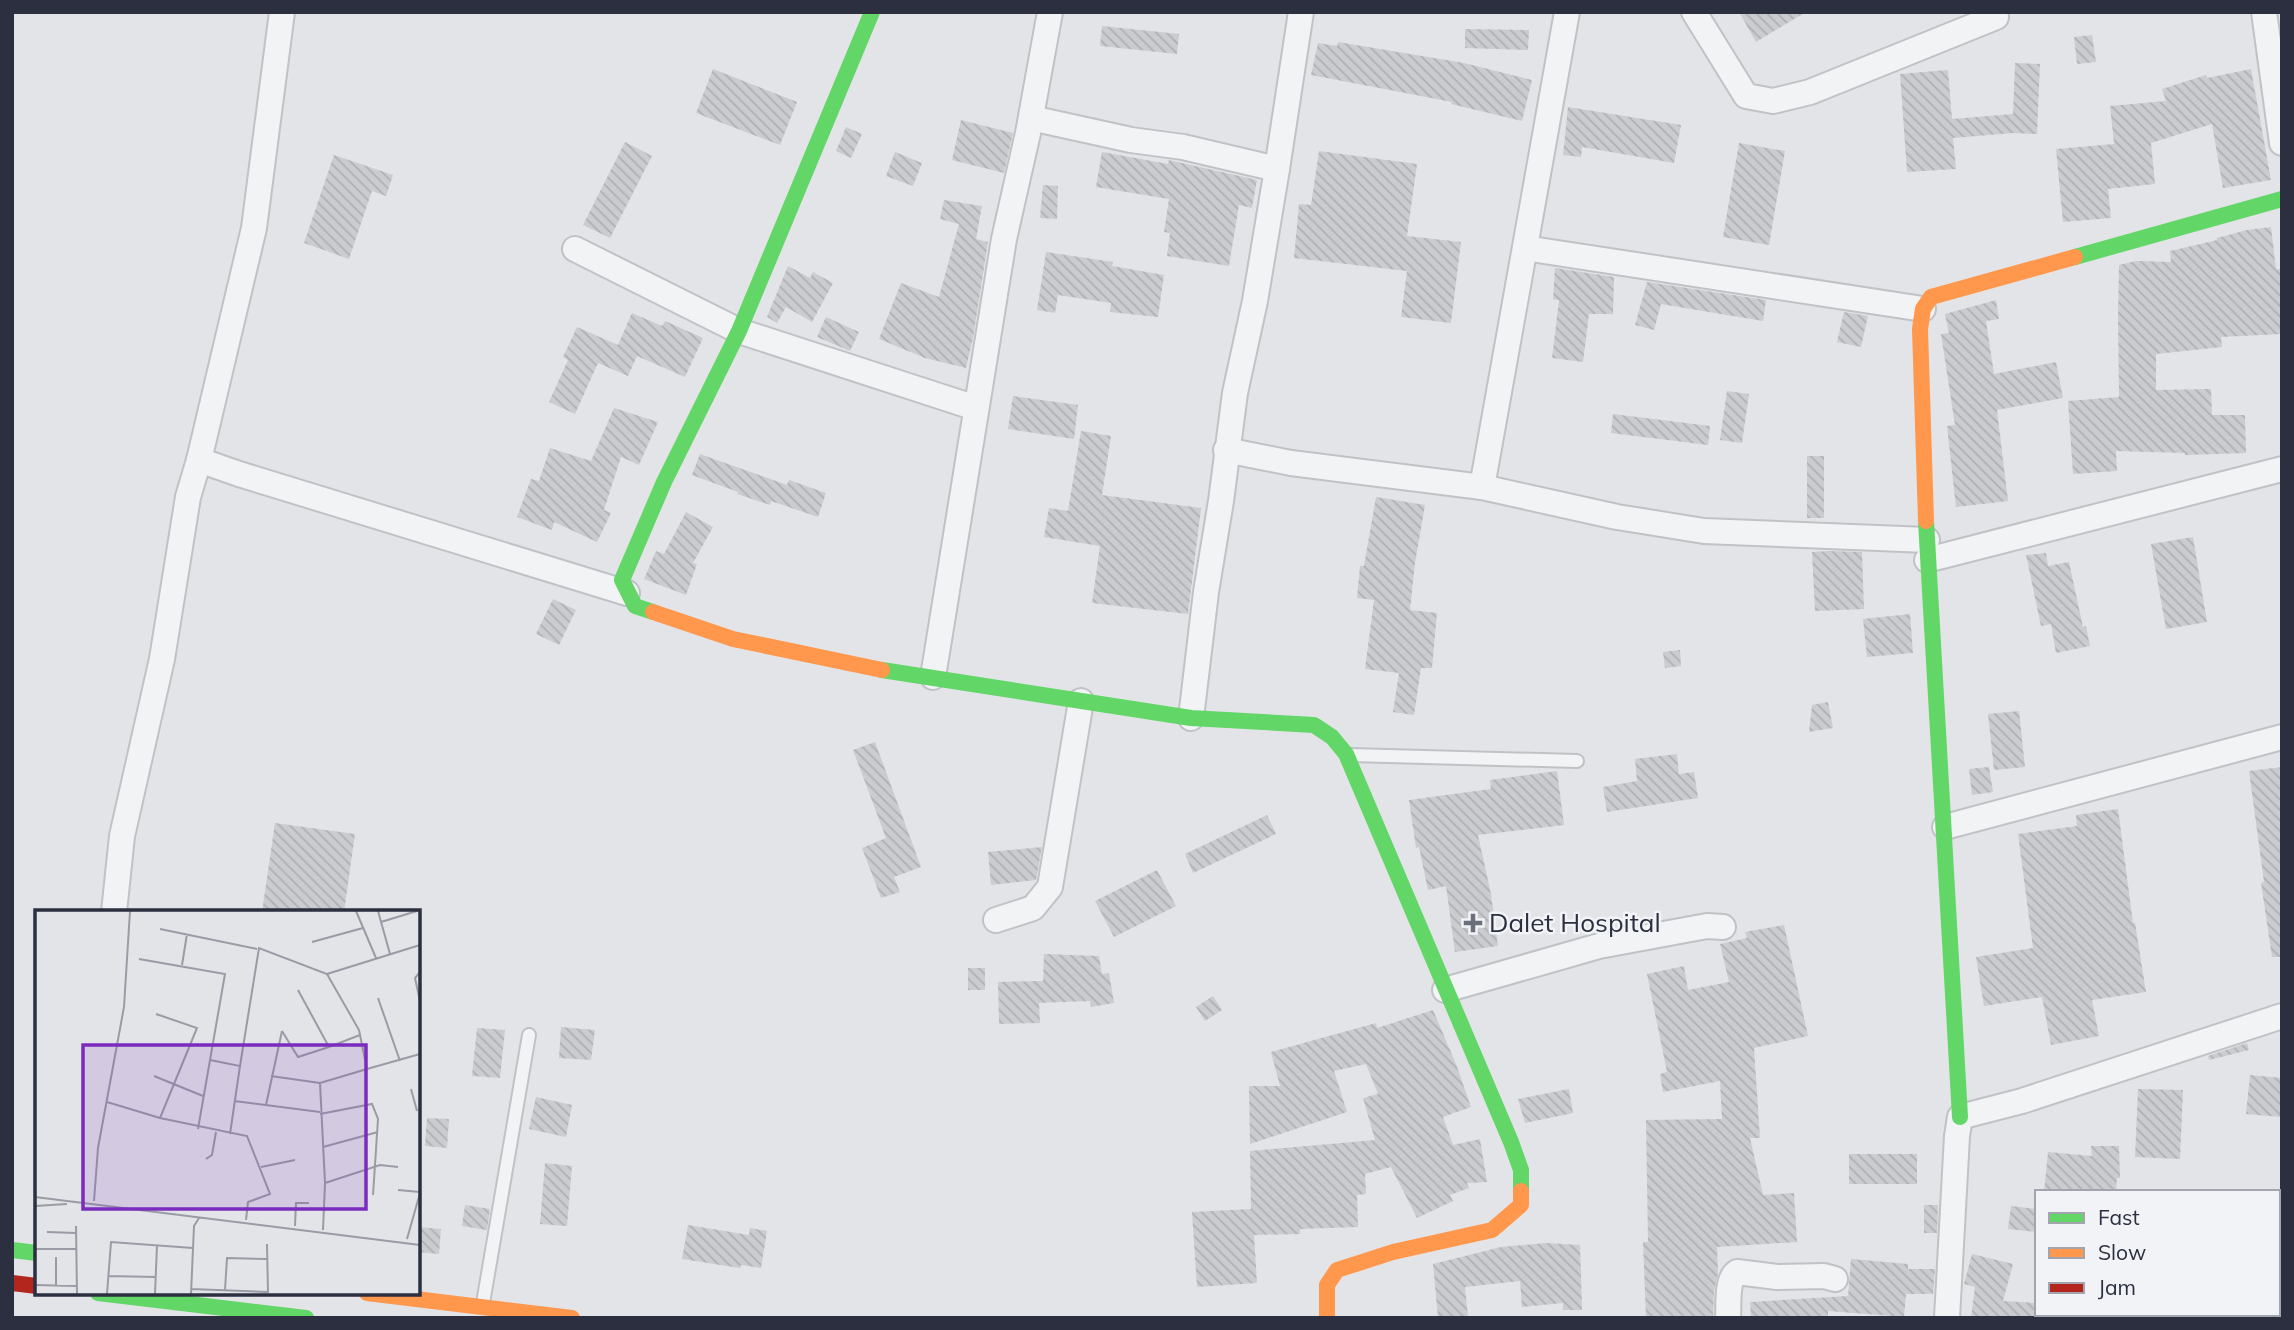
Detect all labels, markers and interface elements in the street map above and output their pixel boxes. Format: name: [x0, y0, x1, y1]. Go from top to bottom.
place label: Dalet Hospital: [1489, 906, 1661, 939]
inset map: [35, 910, 420, 1295]
marker: Dalet Hospital: [1463, 913, 1483, 933]
legend: [2035, 1190, 2280, 1316]
text: Fast: [2098, 1204, 2140, 1230]
text: Slow: [2098, 1239, 2146, 1265]
text: Jam: [2098, 1274, 2136, 1300]

